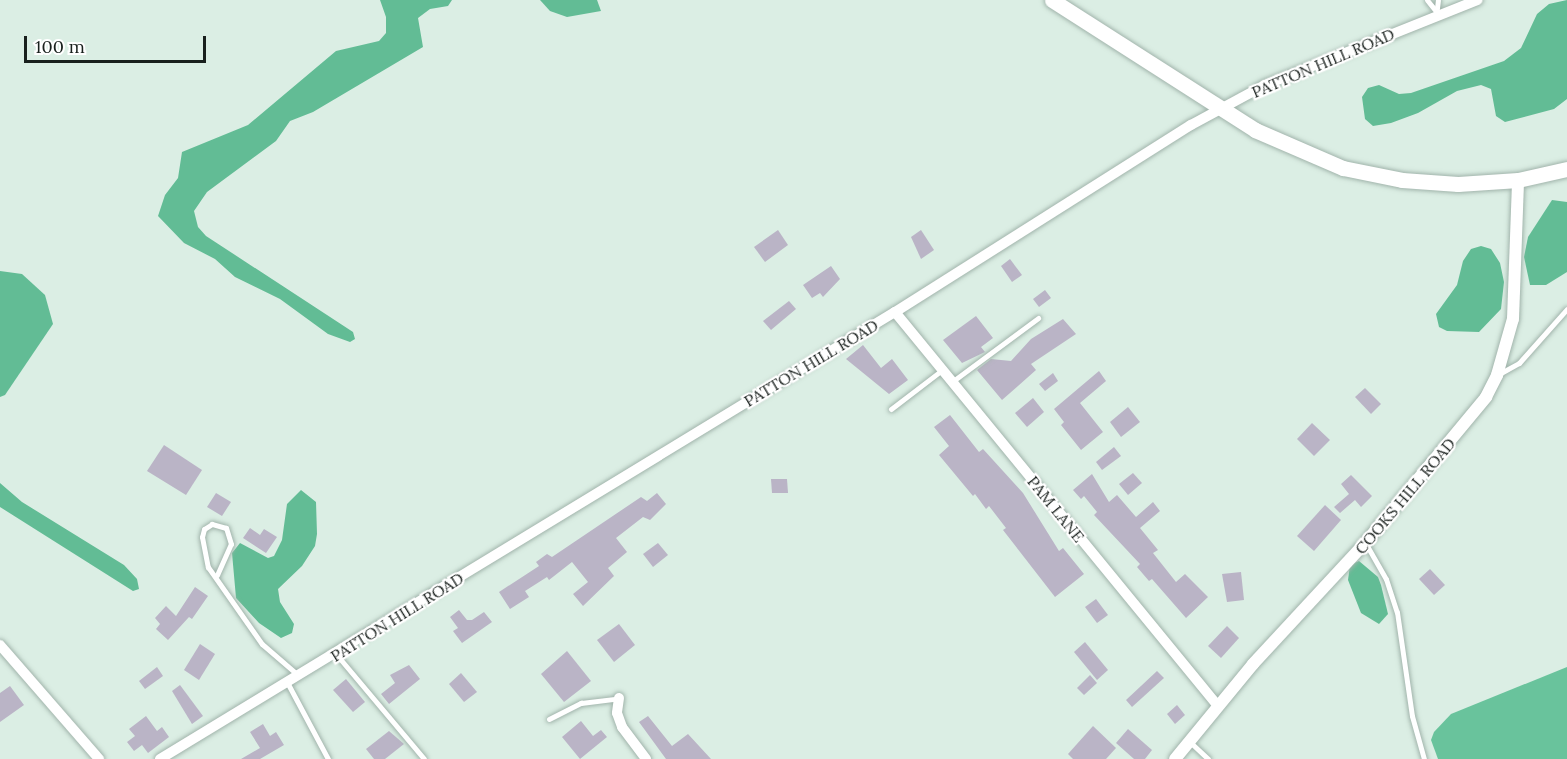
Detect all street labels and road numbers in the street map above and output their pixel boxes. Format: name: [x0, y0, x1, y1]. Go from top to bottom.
street label: PATTON HILL ROAD: [1249, 24, 1397, 102]
street label: PATTON HILL ROAD: [740, 315, 882, 411]
street label: COOKS HILL ROAD: [1351, 434, 1459, 558]
street label: PAM LANE: [1023, 472, 1089, 546]
street label: PATTON HILL ROAD: [327, 568, 467, 666]

